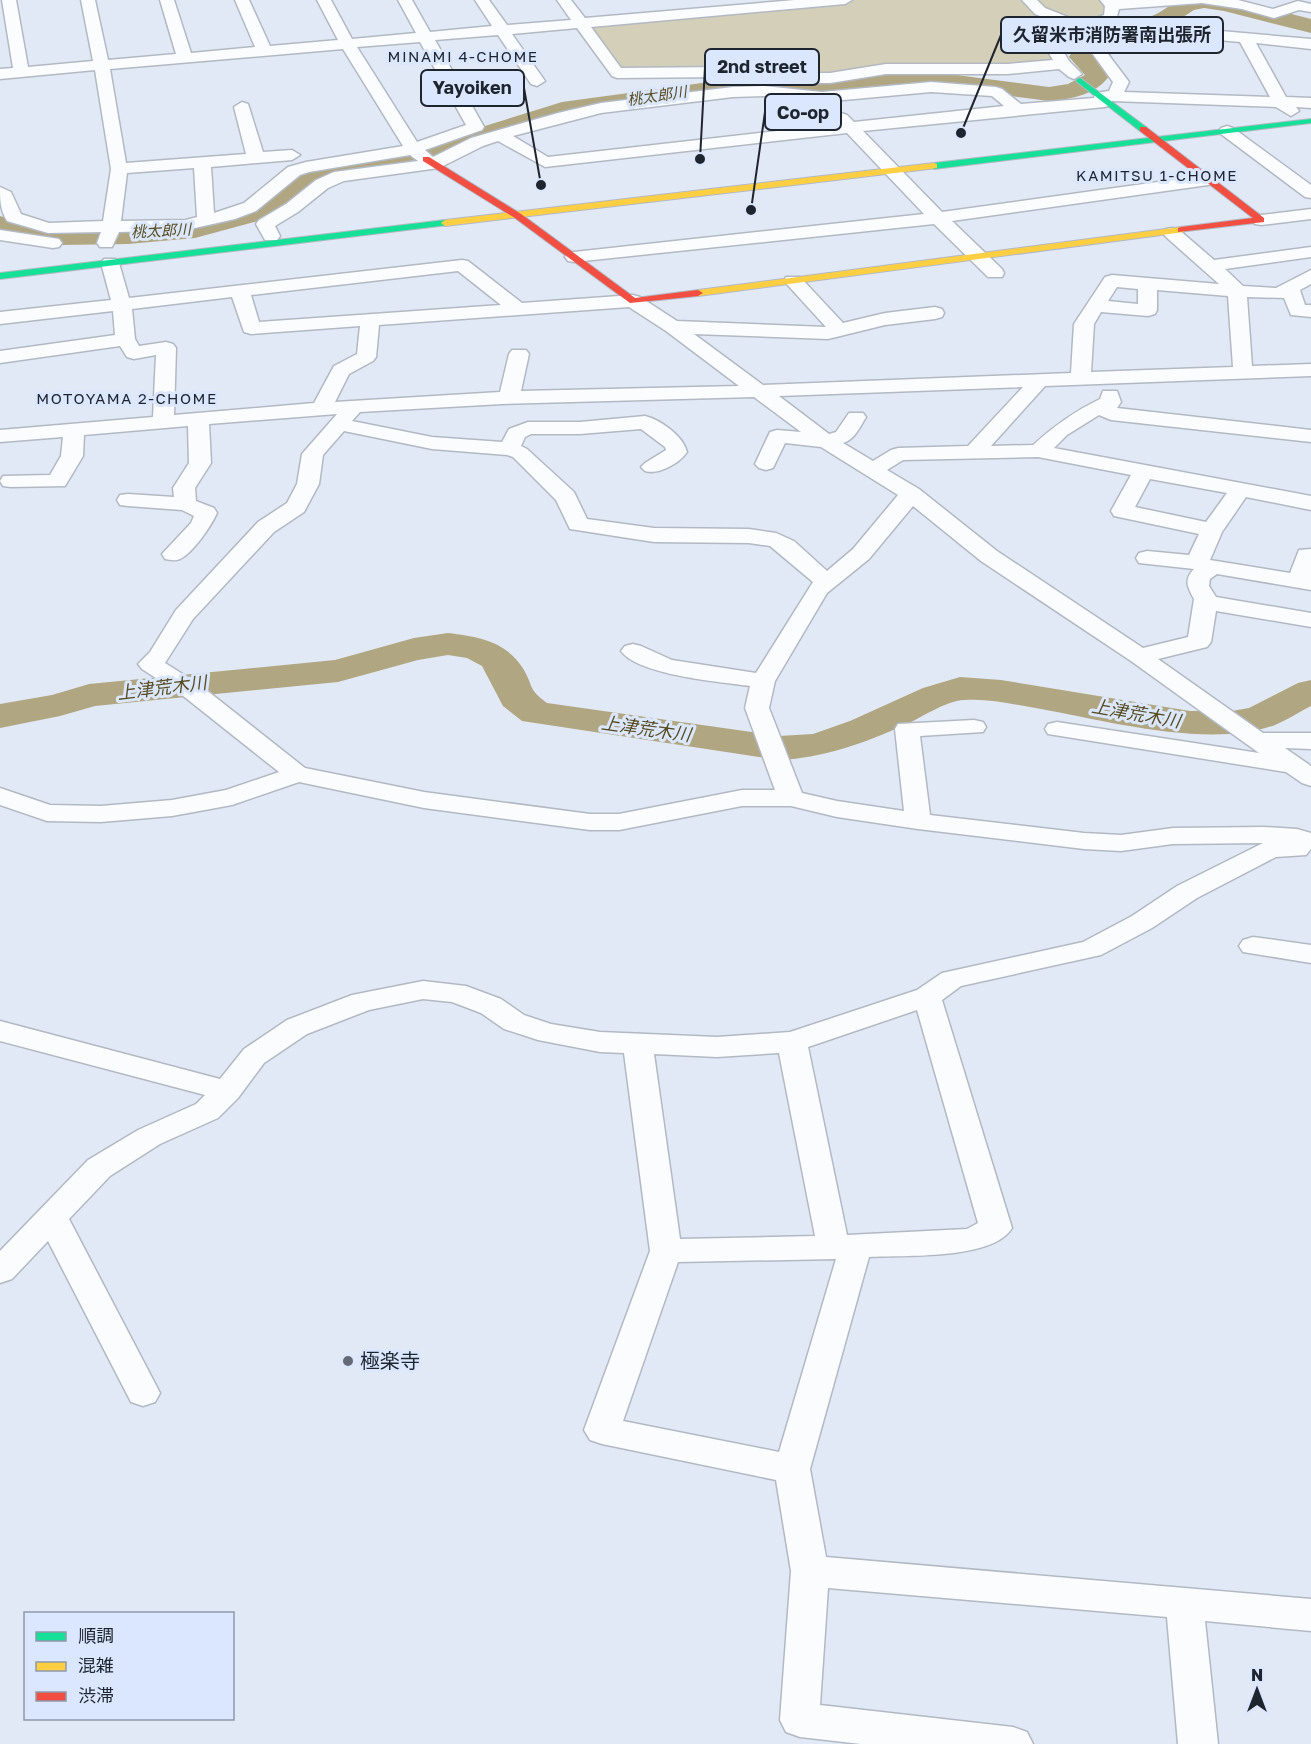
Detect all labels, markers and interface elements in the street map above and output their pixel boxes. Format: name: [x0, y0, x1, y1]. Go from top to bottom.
callout: 久留米市消防署南出張所: [1001, 17, 1223, 53]
text: 久留米市消防署南出張所: [1013, 23, 1211, 45]
district label: MINAMI 4-CHOME: [387, 47, 539, 65]
callout: 2nd street: [705, 49, 819, 85]
text: 2nd street: [717, 55, 807, 77]
callout: Yayoiken: [421, 70, 524, 106]
text: Yayoiken: [432, 76, 512, 98]
water label: 桃太郎川: [626, 82, 690, 108]
callout: Co-op: [765, 94, 841, 130]
text: Co-op: [777, 101, 829, 123]
district label: KAMITSU 1-CHOME: [1076, 166, 1238, 184]
water label: 桃太郎川: [131, 219, 193, 241]
district label: MOTOYAMA 2-CHOME: [36, 389, 218, 407]
water label: 上津荒木川: [116, 670, 210, 703]
water label: 上津荒木川: [1090, 694, 1184, 732]
water label: 上津荒木川: [600, 711, 694, 745]
place label: 極楽寺: [360, 1348, 420, 1372]
marker: 極楽寺: [341, 1354, 355, 1368]
legend: [24, 1612, 234, 1720]
text: 順調: [78, 1624, 114, 1646]
text: 混雑: [78, 1654, 114, 1676]
north arrow: [1227, 1660, 1287, 1720]
text: N: [1251, 1665, 1263, 1685]
text: 渋滞: [78, 1684, 114, 1706]

